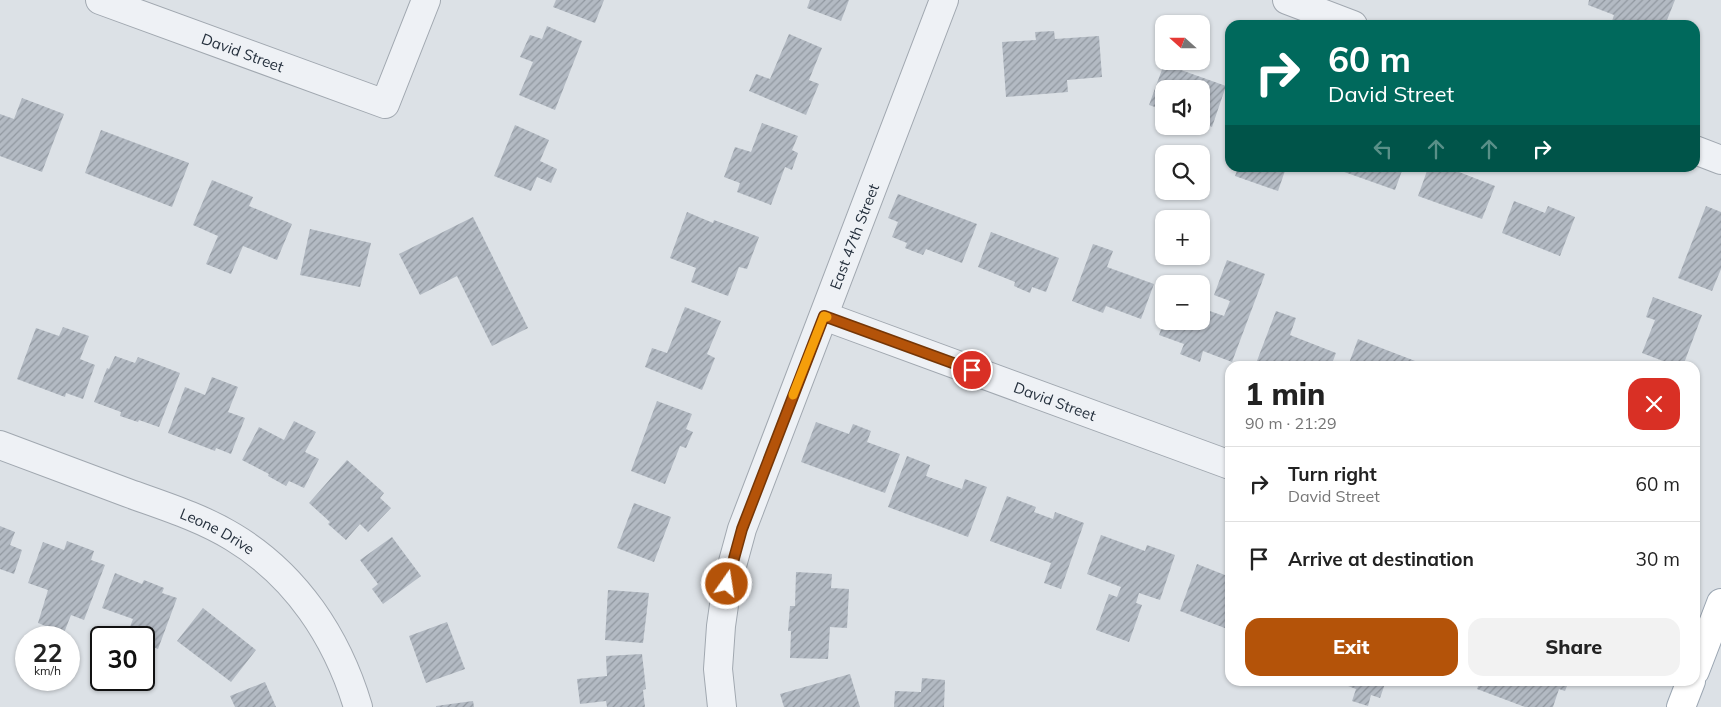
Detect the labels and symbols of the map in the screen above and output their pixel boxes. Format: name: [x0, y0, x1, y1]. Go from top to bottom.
north arrow: [1155, 15, 1210, 70]
street label: David Street: [199, 28, 287, 76]
street label: East 47th Street: [825, 181, 883, 292]
pin: [951, 349, 993, 391]
street label: David Street: [1011, 377, 1099, 425]
street label: Leone Drive: [177, 503, 259, 558]
position arrow: [700, 557, 752, 609]
speed limit sign: 30: [90, 626, 155, 691]

